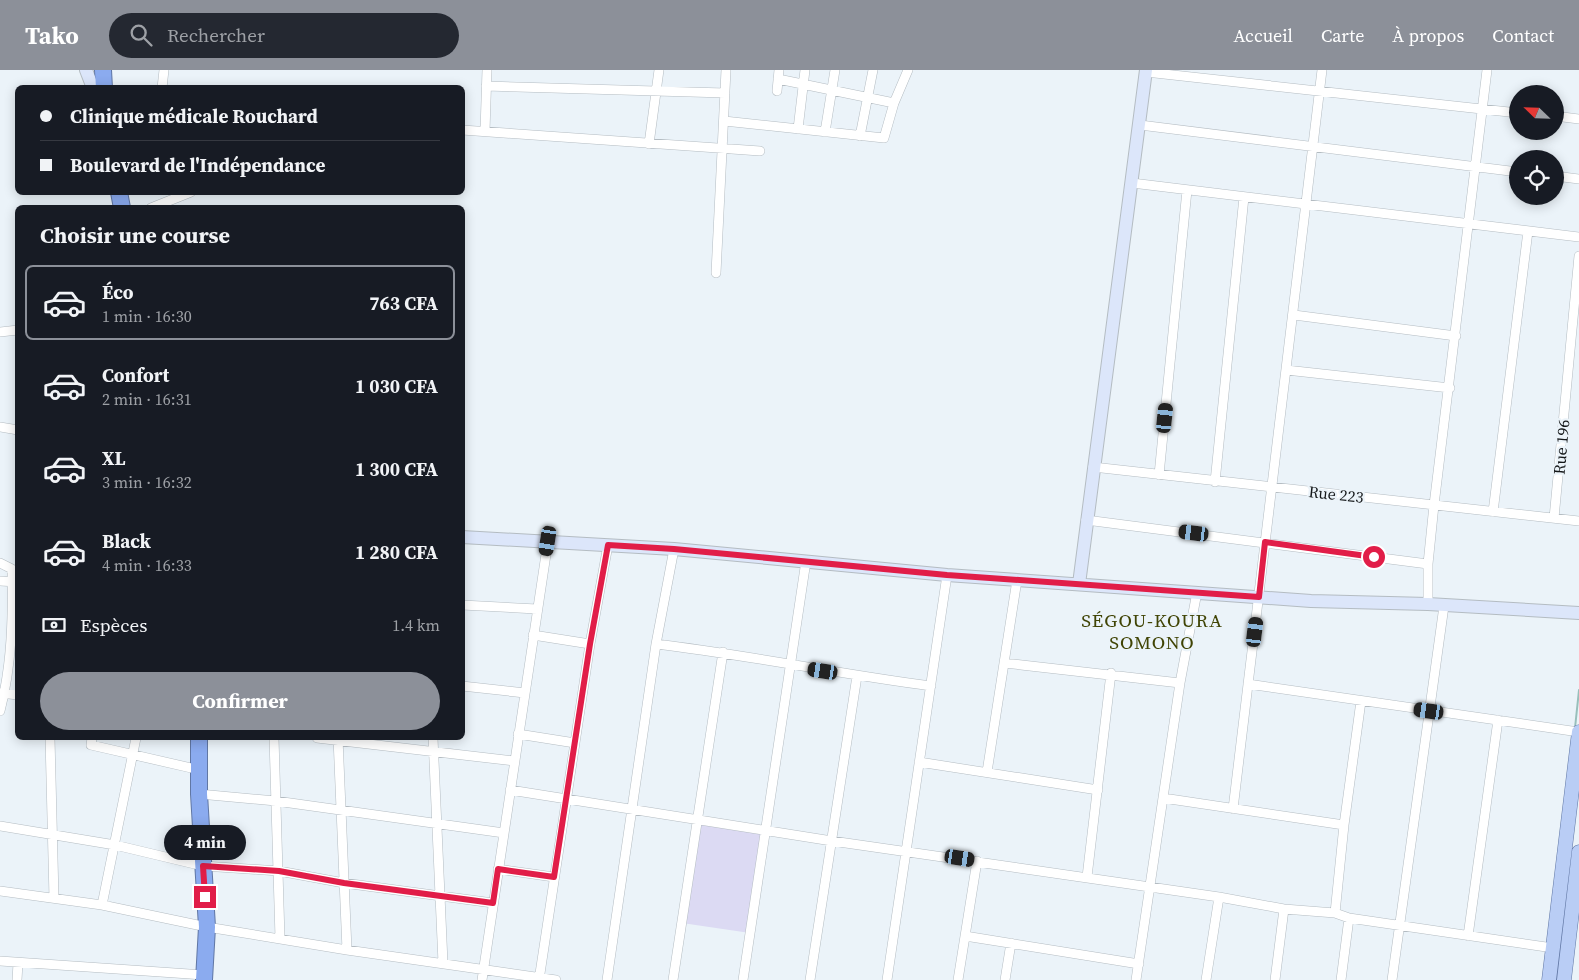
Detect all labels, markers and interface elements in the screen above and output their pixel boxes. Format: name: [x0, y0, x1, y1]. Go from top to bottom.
search box: [109, 13, 459, 58]
text: Tako: [25, 19, 79, 52]
icon: search: [127, 21, 155, 49]
text: Rechercher: [167, 22, 265, 48]
text: Accueil: [1234, 23, 1293, 48]
text: Carte: [1321, 23, 1364, 48]
text: À propos: [1392, 23, 1464, 48]
text: Contact: [1492, 23, 1554, 48]
north arrow: [1509, 85, 1564, 140]
map controls: [1509, 85, 1564, 205]
text: Clinique médicale Rouchard: [70, 103, 318, 129]
button: locate: [1509, 150, 1564, 205]
text: Boulevard de l'Indépendance: [70, 152, 325, 178]
text: Choisir une course: [40, 220, 230, 250]
text: Éco: [102, 279, 134, 305]
icon: car: [42, 280, 87, 325]
text: 763 CFA: [369, 290, 438, 316]
text: 1 min · 16:30: [102, 305, 192, 327]
text: Confort: [102, 362, 169, 388]
icon: car: [42, 363, 87, 408]
text: 1 030 CFA: [355, 373, 438, 399]
text: 2 min · 16:31: [102, 388, 192, 410]
car: [1155, 402, 1174, 434]
street label: Rue 196: [1548, 418, 1574, 476]
text: XL: [102, 445, 125, 471]
icon: car: [42, 446, 87, 491]
text: 1 300 CFA: [355, 456, 438, 482]
text: 3 min · 16:32: [102, 471, 192, 493]
street label: Rue 223: [1307, 480, 1365, 508]
car: [1178, 524, 1209, 542]
car: [538, 525, 557, 557]
text: Black: [102, 528, 151, 554]
icon: car: [42, 529, 87, 574]
text: 1 280 CFA: [355, 539, 438, 565]
route start: [1363, 546, 1385, 568]
text: 4 min · 16:33: [102, 554, 192, 576]
district label: SÉGOU-KOURA SOMONO: [1081, 607, 1223, 655]
icon: cash: [40, 611, 68, 639]
text: Espèces: [80, 612, 148, 638]
text: 1.4 km: [392, 614, 440, 636]
car: [1245, 616, 1264, 648]
car: [807, 661, 838, 681]
button: Confirmer: [40, 672, 440, 730]
car: [1413, 701, 1444, 721]
callout: 4 min: [164, 824, 246, 860]
text: 4 min: [184, 831, 226, 853]
car: [944, 848, 975, 868]
route end: [194, 886, 216, 908]

